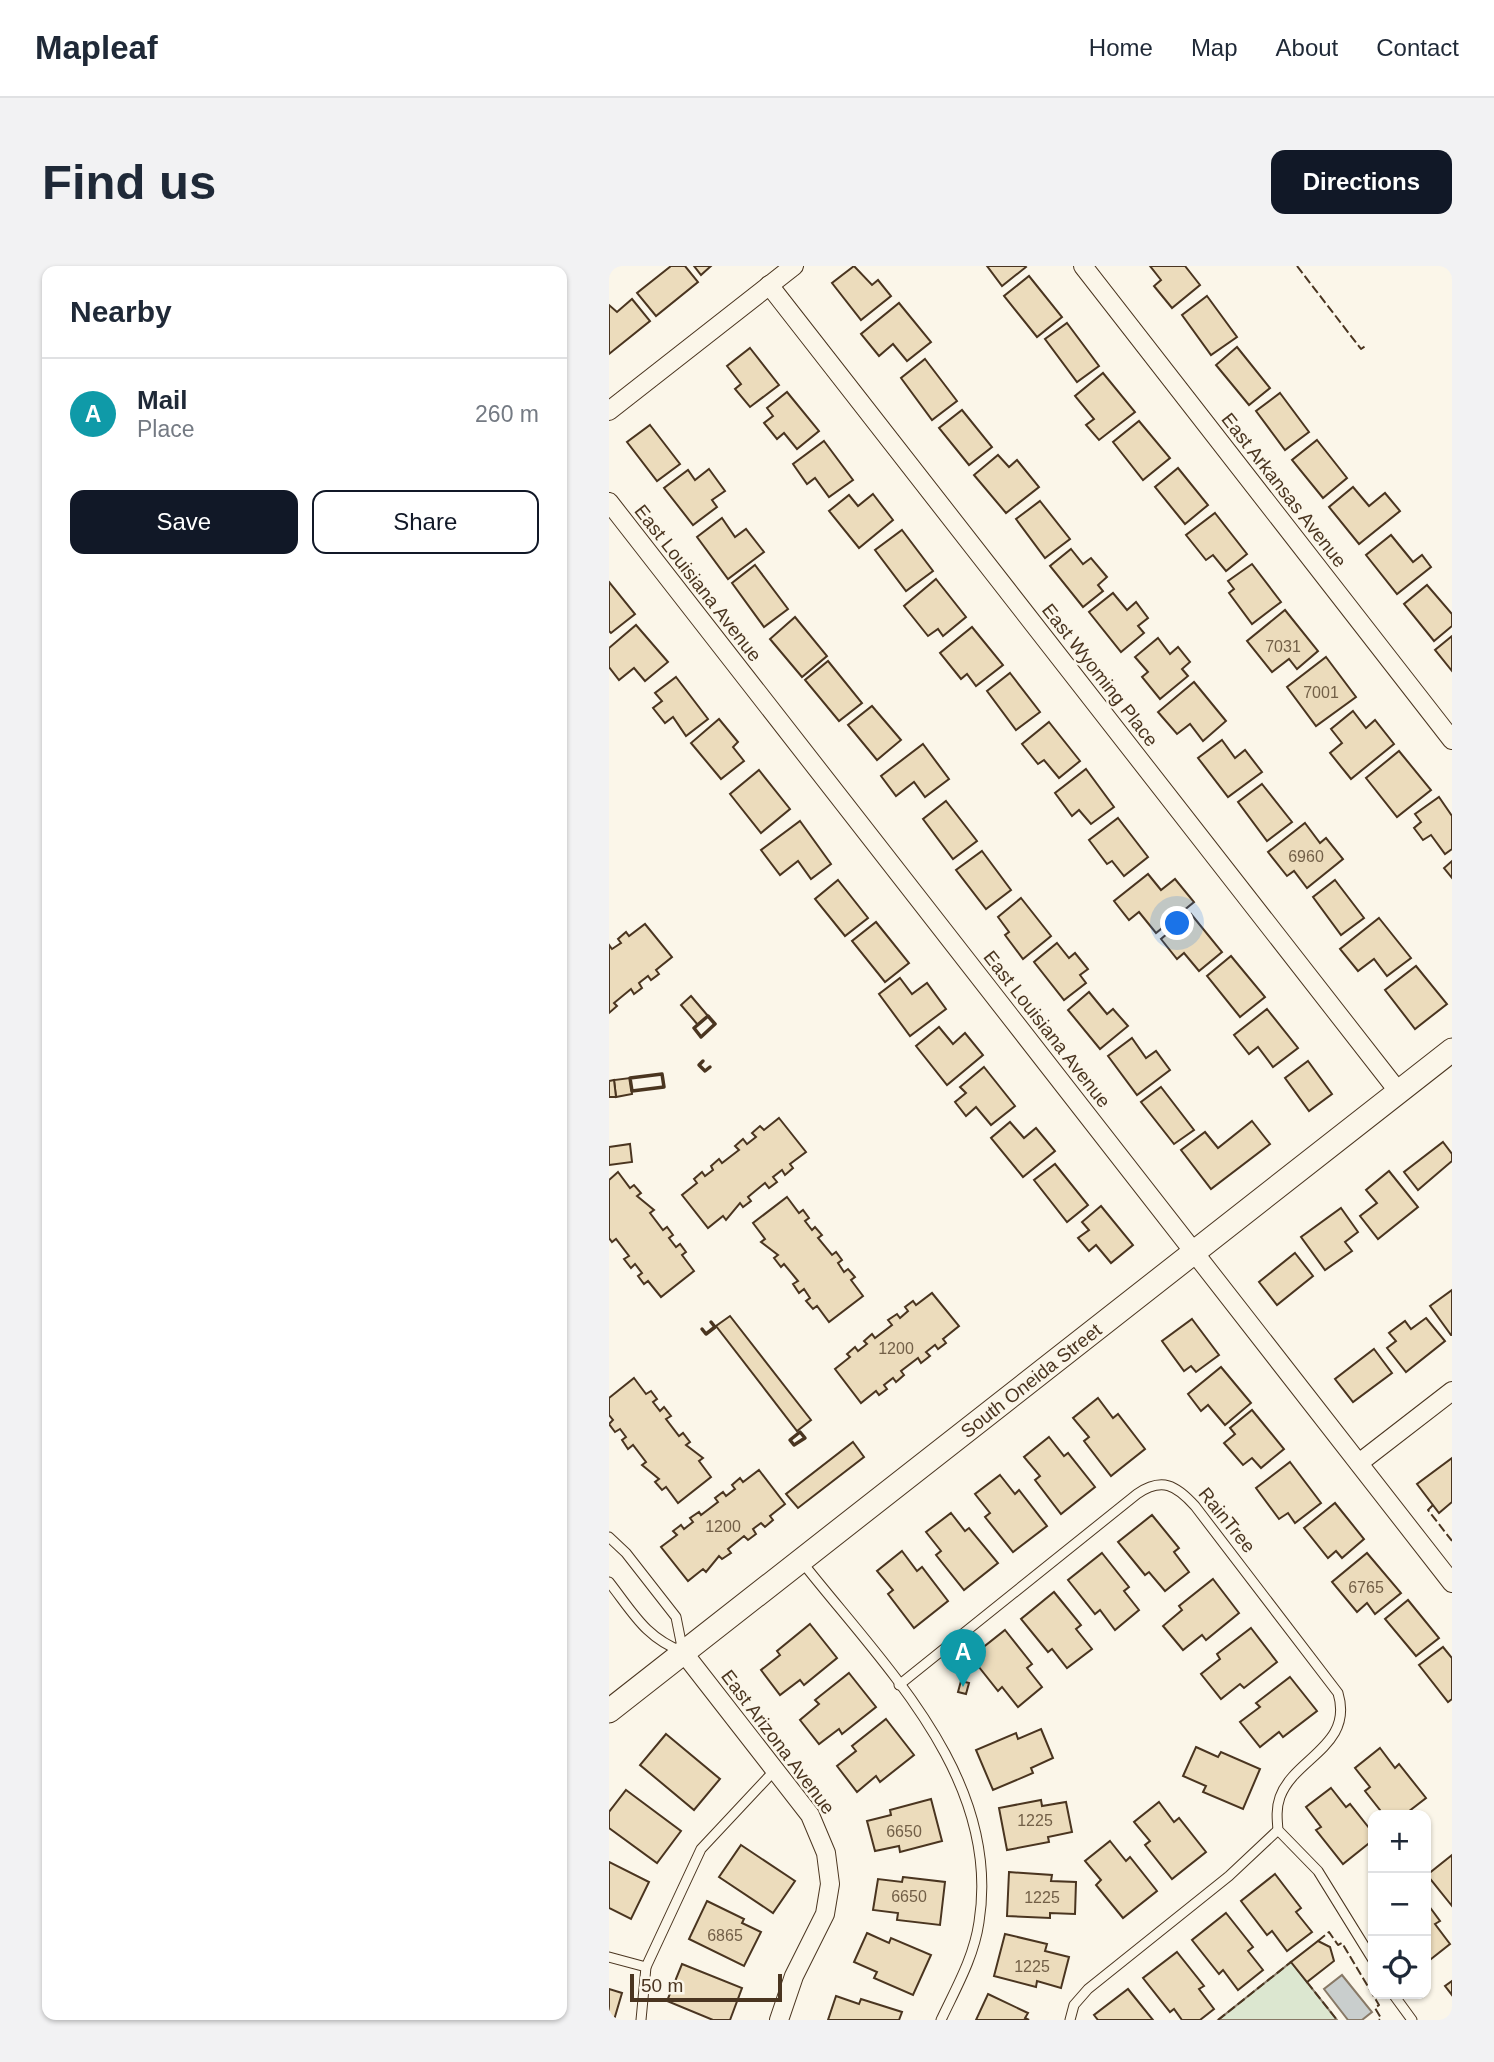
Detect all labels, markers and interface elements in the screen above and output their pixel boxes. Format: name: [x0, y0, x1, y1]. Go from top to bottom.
text: Mapleaf: [35, 29, 158, 66]
text: Home: [1089, 34, 1153, 61]
text: Map: [1191, 34, 1238, 61]
text: About: [1276, 34, 1338, 61]
text: Contact: [1376, 34, 1459, 61]
button: Directions: [1271, 150, 1452, 214]
text: Find us: [42, 155, 216, 209]
text: Nearby: [70, 295, 172, 328]
text: Mail: [137, 385, 188, 415]
text: A: [85, 401, 101, 427]
text: 260 m: [475, 401, 539, 427]
street label: East Arkansas Avenue: [1217, 409, 1351, 571]
text: Place: [137, 416, 195, 442]
button: Save: [70, 490, 298, 554]
button: Share: [312, 490, 539, 554]
street label: East Louisiana Avenue: [630, 501, 766, 665]
street label: East Wyoming Place: [1038, 600, 1162, 750]
house number: 7031: [1265, 638, 1301, 655]
house number: 7001: [1303, 684, 1339, 701]
house number: 6960: [1288, 848, 1324, 865]
your location: [1160, 906, 1194, 940]
street label: East Louisiana Avenue: [979, 947, 1115, 1111]
street label: South Oneida Street: [957, 1318, 1106, 1442]
house number: 1200: [878, 1340, 914, 1357]
street label: RainTree: [1194, 1483, 1260, 1557]
house number: 1200: [705, 1518, 741, 1535]
house number: 6765: [1348, 1579, 1384, 1596]
pin: A: [940, 1629, 986, 1687]
street label: East Arizona Avenue: [717, 1666, 839, 1818]
map controls: [1368, 1810, 1431, 1999]
button: +: [1368, 1810, 1431, 1873]
house number: 1225: [1017, 1812, 1053, 1829]
house number: 6650: [886, 1823, 922, 1840]
button: −: [1368, 1873, 1431, 1936]
house number: 6650: [891, 1888, 927, 1905]
house number: 1225: [1024, 1889, 1060, 1906]
house number: 6865: [707, 1927, 743, 1944]
button: locate: [1368, 1936, 1431, 1999]
house number: 1225: [1014, 1958, 1050, 1975]
scale bar: [630, 1971, 782, 2003]
text: 50 m: [641, 1975, 683, 1996]

